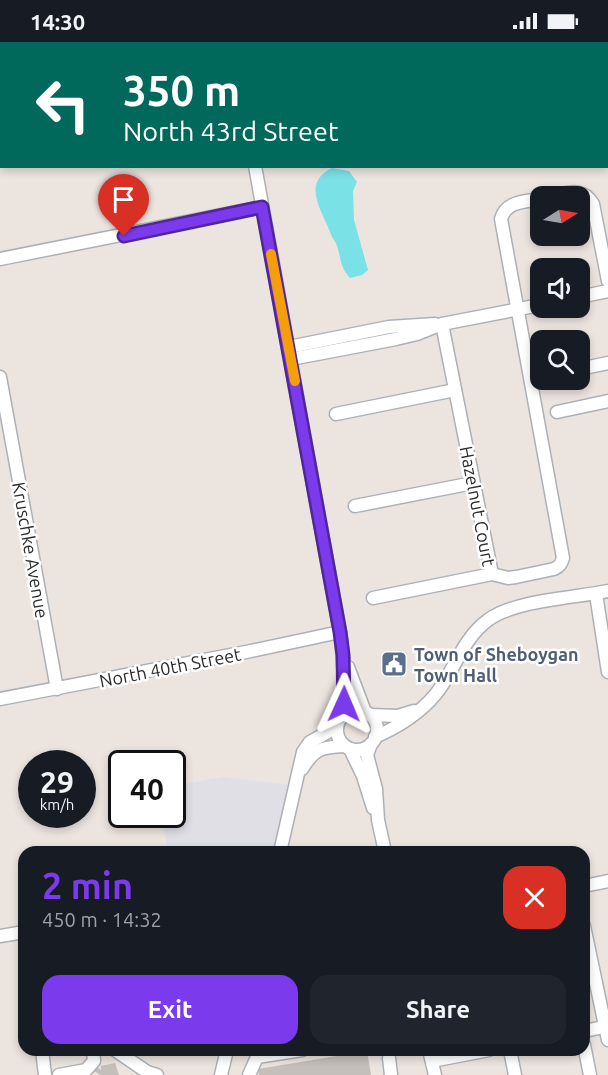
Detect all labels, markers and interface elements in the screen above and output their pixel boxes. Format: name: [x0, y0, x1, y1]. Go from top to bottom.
text: 14:30: [30, 9, 85, 34]
icon: left: [24, 66, 102, 144]
text: 350 m: [123, 67, 240, 114]
text: North 43rd Street: [123, 116, 339, 146]
pin: [98, 174, 149, 236]
icon: arrive: [107, 183, 140, 216]
north arrow: [530, 186, 590, 246]
map controls: [530, 186, 590, 390]
button: sound: [530, 258, 590, 318]
button: search: [530, 330, 590, 390]
street label: Hazelnut Court: [457, 444, 499, 568]
street label: Kruschke Avenue: [9, 480, 53, 620]
street label: North 40th Street: [98, 643, 242, 691]
place label: Town of Sheboygan Town Hall: [414, 644, 578, 685]
public building icon: Town of Sheboygan Town Hall: [379, 649, 409, 679]
position arrow: [312, 672, 376, 736]
speed limit sign: 40: [108, 750, 186, 828]
text: 29: [40, 765, 74, 799]
text: km/h: [40, 796, 74, 813]
text: 2 min: [42, 865, 133, 906]
button: close: [503, 866, 566, 929]
text: 450 m · 14:32: [42, 908, 162, 931]
button: Exit: [42, 975, 298, 1044]
button: Share: [310, 975, 566, 1044]

